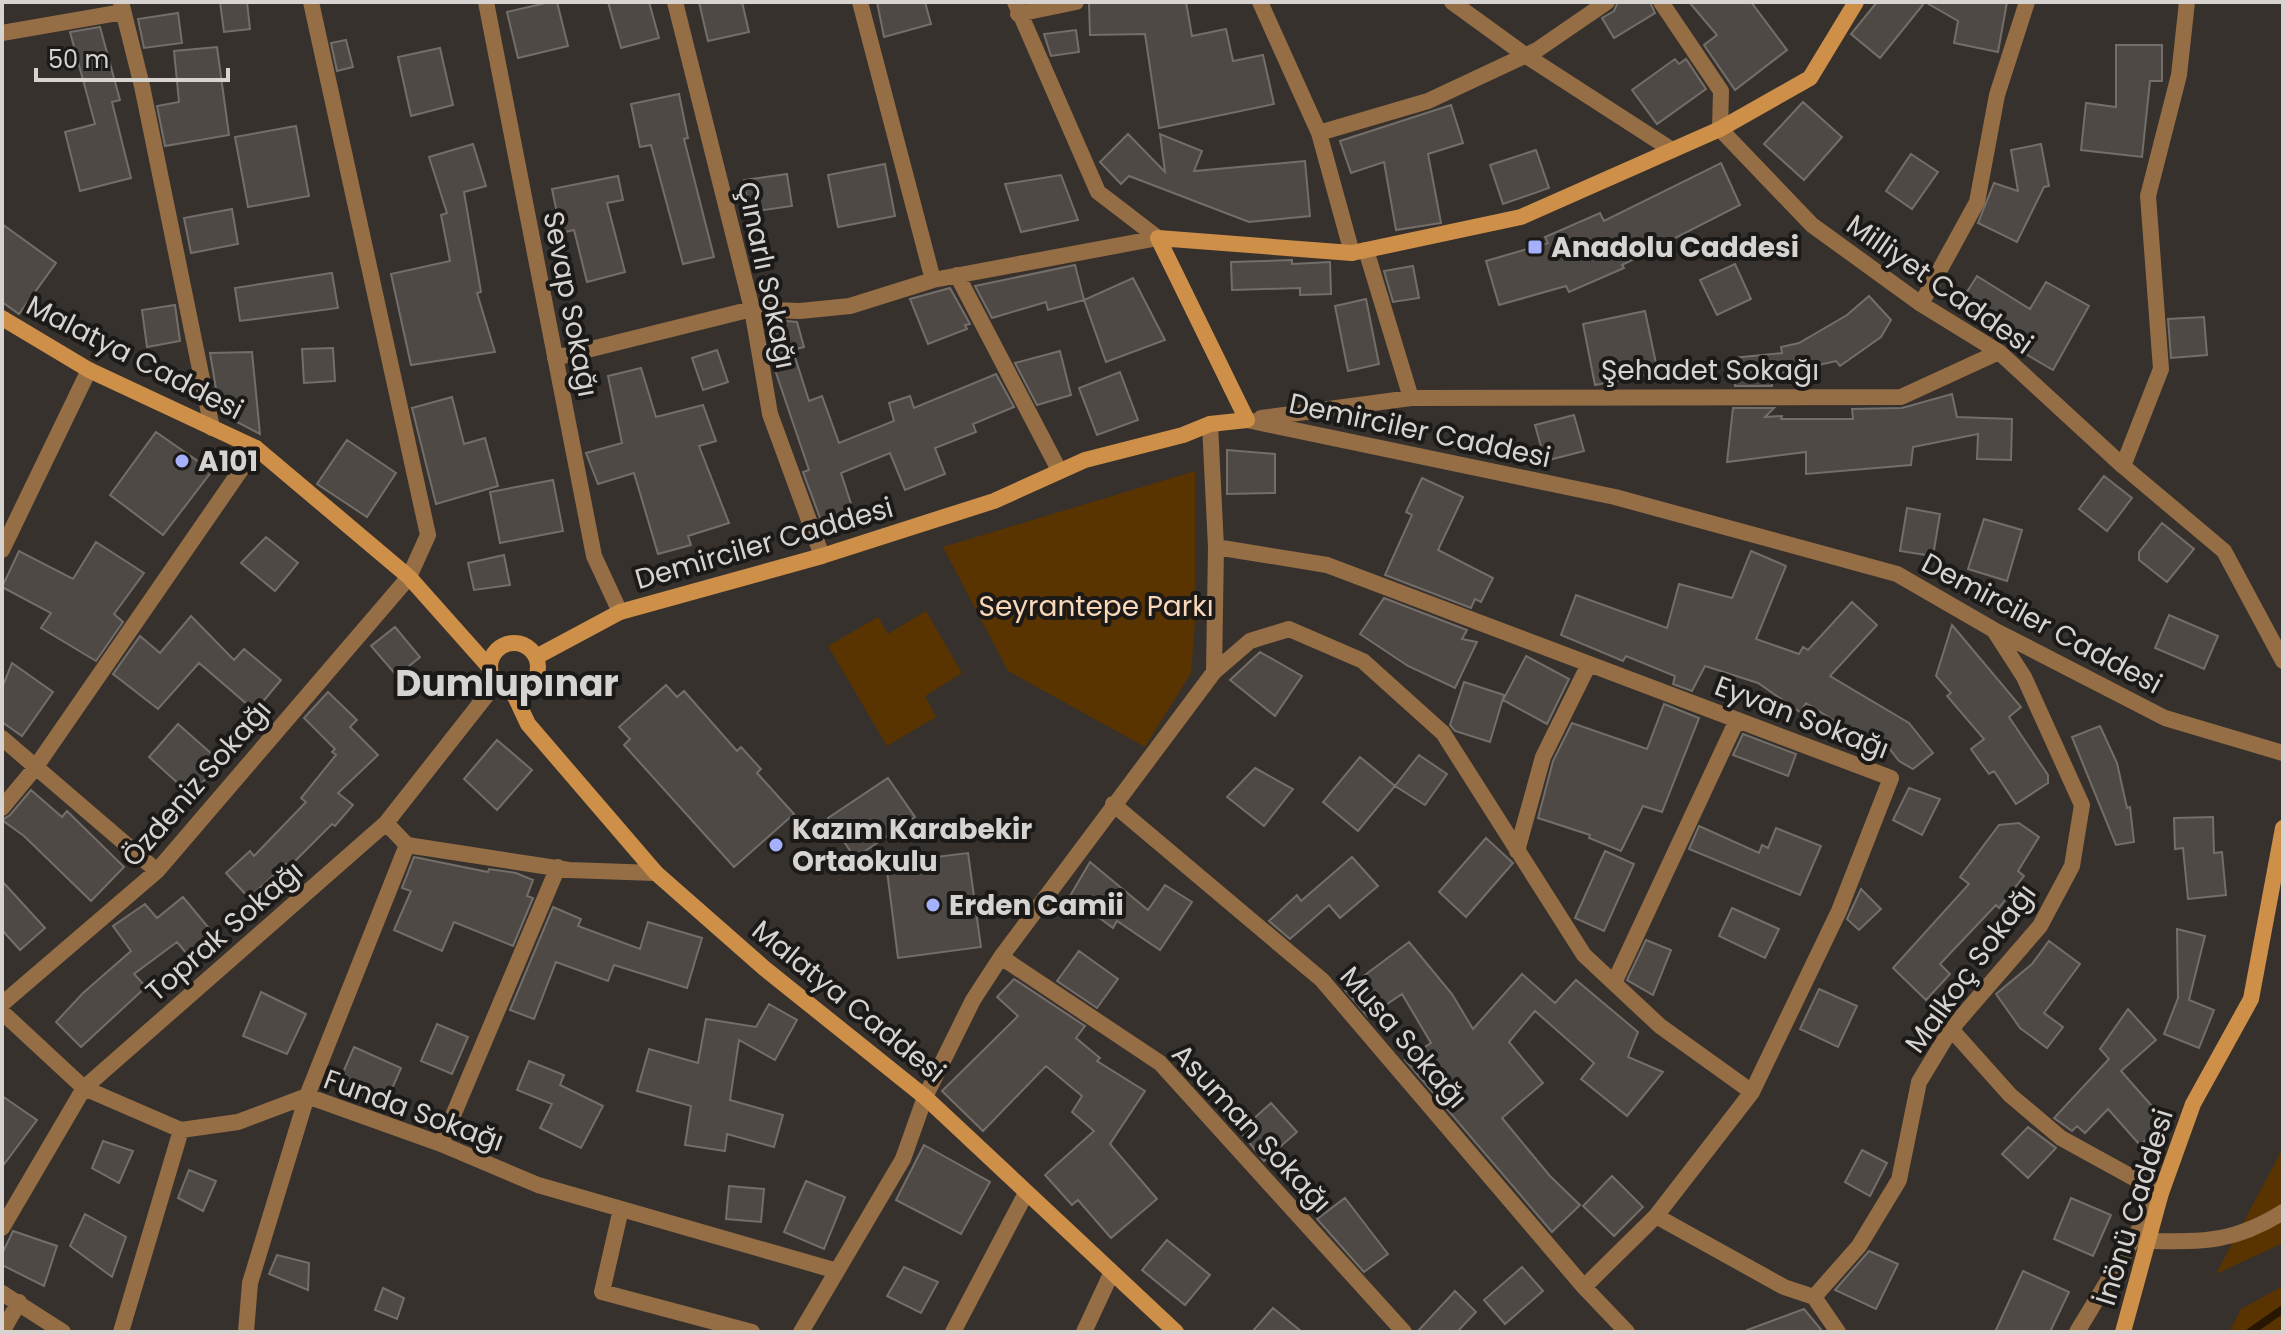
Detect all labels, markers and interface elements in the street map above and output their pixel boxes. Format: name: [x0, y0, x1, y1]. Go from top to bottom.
scale bar: [36, 32, 228, 82]
text: 50 m: [48, 43, 109, 76]
street label: Çınarlı Sokağı: [728, 178, 805, 372]
street label: Milliyet Caddesi: [1839, 205, 2041, 363]
street label: Sevap Sokağı: [533, 208, 608, 400]
place label: Anadolu Caddesi: [1551, 228, 1799, 267]
marker: Anadolu Caddesi: [1526, 238, 1544, 256]
street label: Malatya Caddesi: [20, 286, 250, 429]
street label: Şehadet Sokağı: [1601, 351, 1819, 390]
street label: Demirciler Caddesi: [1285, 384, 1554, 477]
place label: A101: [198, 442, 258, 481]
marker: A101: [173, 452, 191, 470]
street label: Demirciler Caddesi: [631, 488, 898, 599]
street label: Demirciler Caddesi: [1915, 544, 2169, 703]
park label: Seyrantepe Parkı: [978, 587, 1214, 626]
district label: Dumlupınar: [395, 658, 619, 709]
street label: Eyvan Sokağı: [1709, 666, 1895, 769]
street label: Özdeniz Sokağı: [113, 691, 280, 875]
place label: Kazım Karabekir Ortaokulu: [792, 810, 1032, 881]
marker: Kazım Karabekir Ortaokulu: [767, 836, 785, 854]
street label: Toprak Sokağı: [137, 852, 311, 1011]
street label: Malkoç Sokağı: [1896, 876, 2045, 1061]
place label: Erden Camii: [949, 886, 1124, 925]
marker: Erden Camii: [924, 896, 942, 914]
street label: Malatya Caddesi: [744, 911, 954, 1092]
street label: Musa Sokağı: [1331, 958, 1476, 1117]
street label: Asuman Sokağı: [1163, 1035, 1340, 1221]
street label: Funda Sokağı: [318, 1060, 509, 1161]
street label: İnönü Caddesi: [2086, 1104, 2183, 1310]

